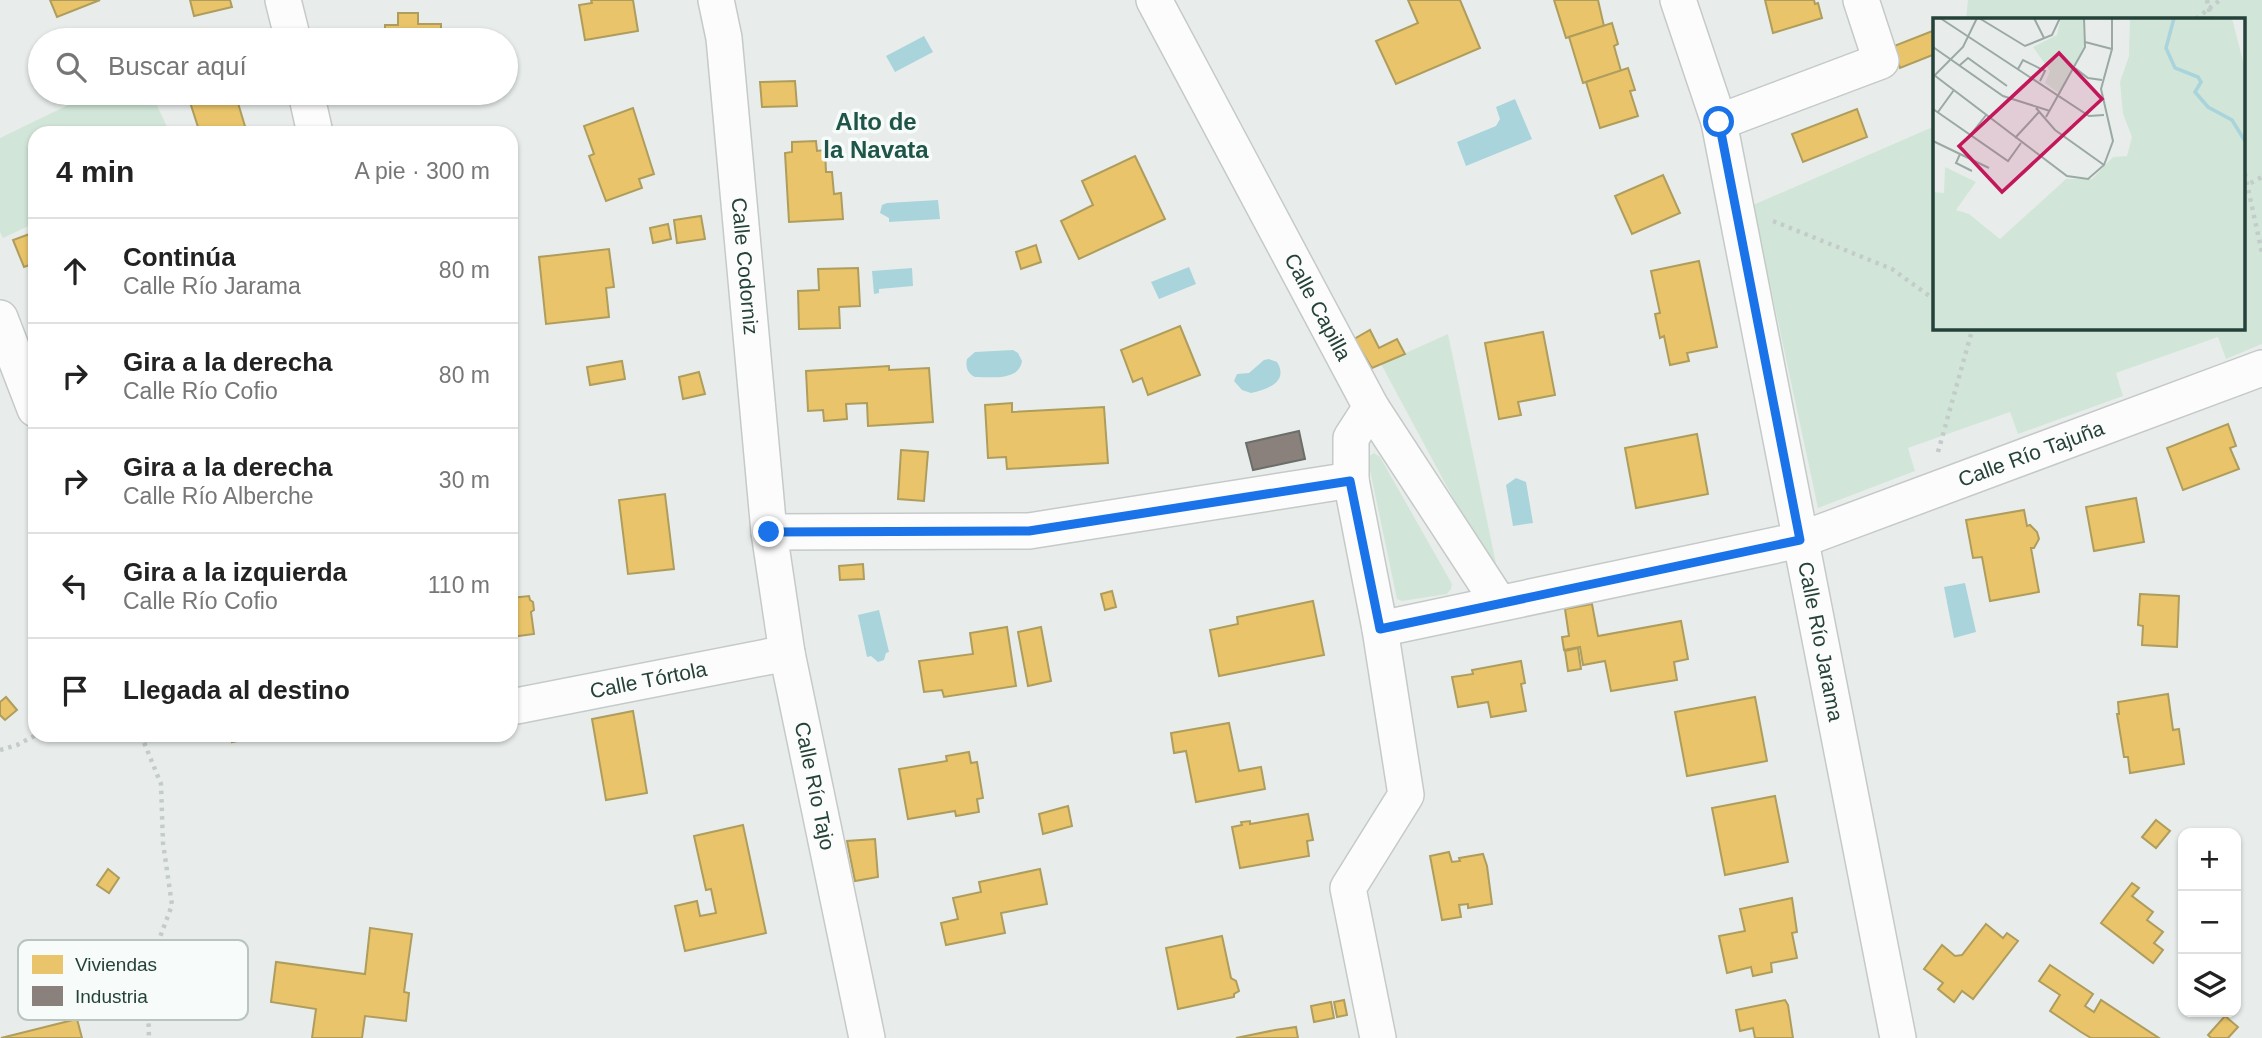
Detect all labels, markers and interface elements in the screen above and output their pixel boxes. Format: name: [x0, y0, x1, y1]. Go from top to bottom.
inset map: [1933, 18, 2244, 329]
search box: [28, 28, 518, 105]
icon: search: [52, 48, 90, 86]
text: Buscar aquí: [108, 51, 247, 81]
route start: [1703, 106, 1734, 137]
district label: Alto de la Navata: [823, 108, 929, 163]
text: 4 min: [56, 155, 134, 188]
text: A pie · 300 m: [354, 158, 490, 184]
street label: Calle Codorniz: [728, 197, 763, 336]
text: Continúa: [123, 242, 236, 272]
street label: Calle Capilla: [1280, 249, 1356, 365]
icon: ahead: [56, 252, 94, 290]
text: 80 m: [439, 257, 490, 283]
text: Calle Río Jarama: [123, 273, 301, 299]
text: Gira a la derecha: [123, 347, 333, 377]
icon: right: [56, 357, 94, 395]
text: 80 m: [439, 362, 490, 388]
text: Calle Río Cofio: [123, 378, 278, 404]
street label: Calle Río Tajuña: [1955, 416, 2107, 491]
text: Gira a la derecha: [123, 452, 333, 482]
icon: right: [56, 462, 94, 500]
text: 30 m: [439, 467, 490, 493]
text: Calle Río Alberche: [123, 483, 314, 509]
route end: [753, 516, 784, 547]
text: Gira a la izquierda: [123, 557, 347, 587]
street label: Calle Río Jarama: [1794, 560, 1848, 724]
icon: left: [56, 567, 94, 605]
text: 110 m: [428, 572, 490, 598]
text: Calle Río Cofio: [123, 588, 278, 614]
street label: Calle Tórtola: [588, 657, 709, 702]
icon: arrive: [56, 672, 94, 710]
text: Llegada al destino: [123, 675, 350, 705]
street label: Calle Río Tajo: [791, 720, 840, 852]
map controls: [2178, 828, 2241, 1017]
button: +: [2178, 828, 2241, 891]
button: −: [2178, 891, 2241, 954]
legend: [18, 940, 248, 1020]
text: Viviendas: [75, 954, 157, 975]
button: layers: [2178, 954, 2241, 1017]
text: Industria: [75, 986, 148, 1007]

